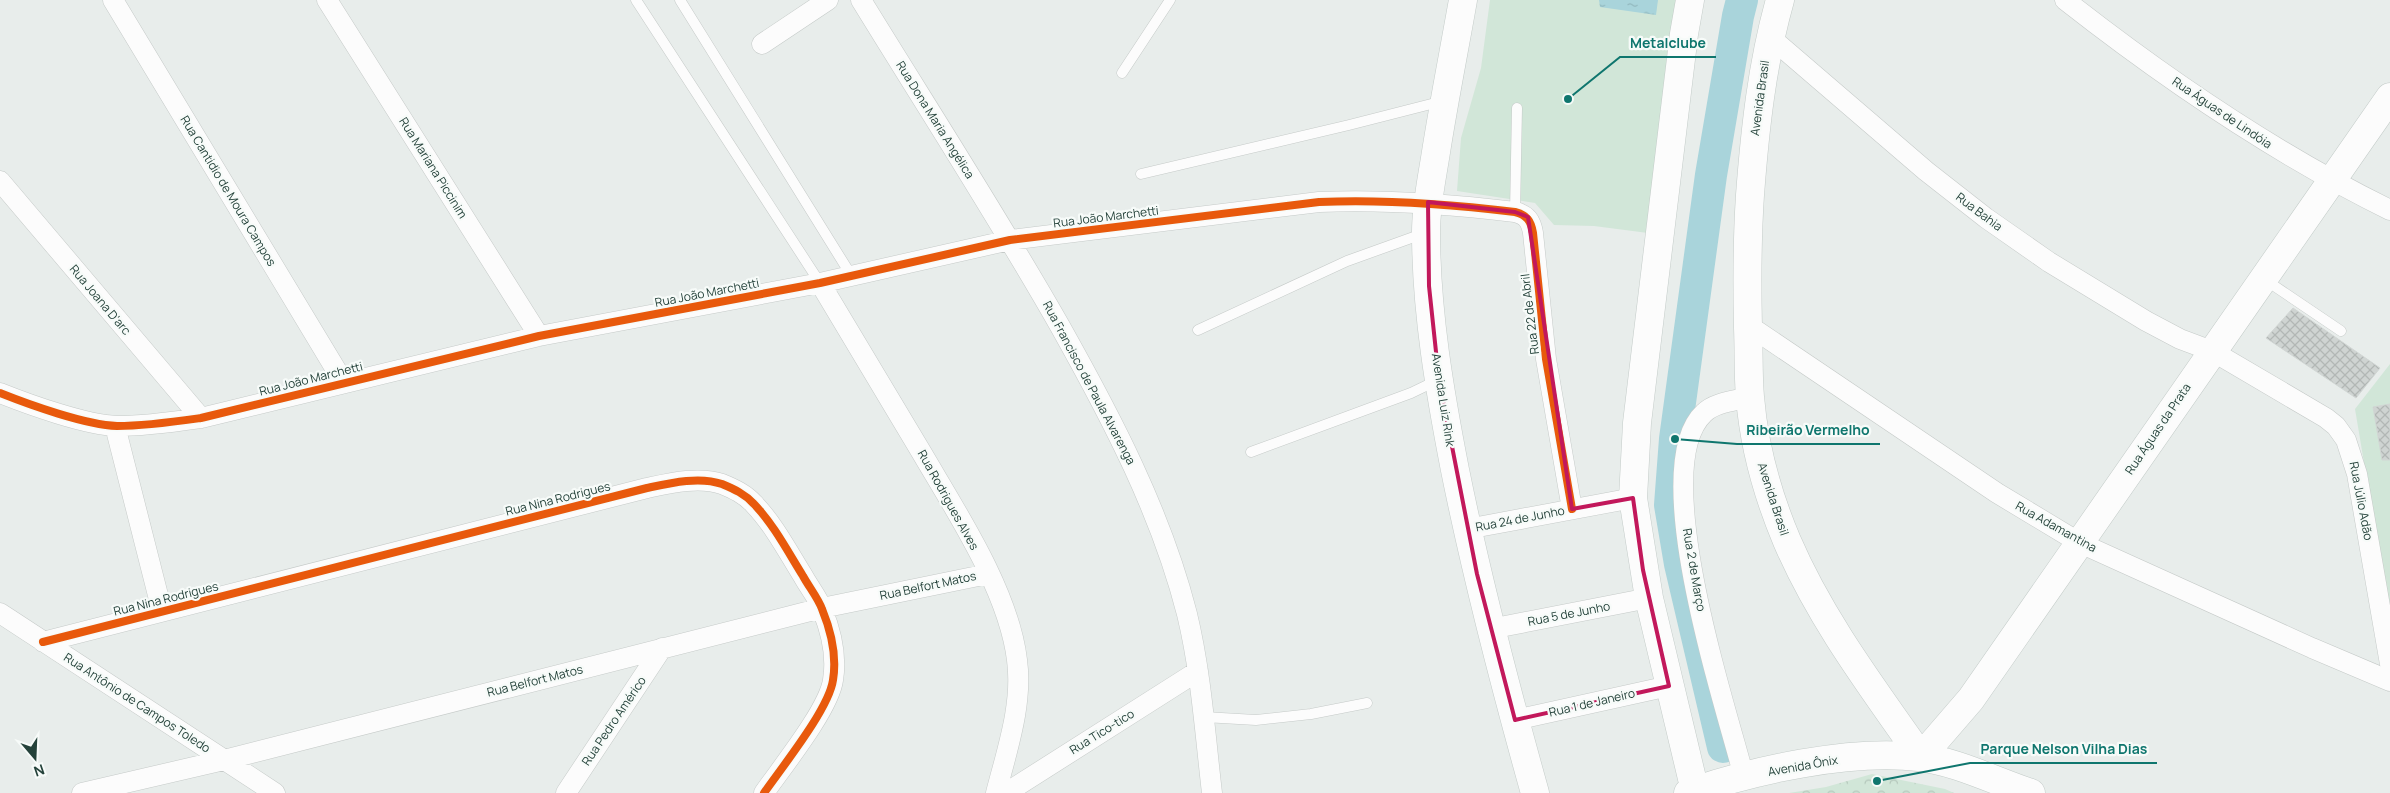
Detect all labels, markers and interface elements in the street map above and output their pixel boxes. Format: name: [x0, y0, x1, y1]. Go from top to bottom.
callout: Metalclube: [1620, 28, 1716, 57]
text: Metalclube: [1630, 33, 1706, 52]
street label: Rua Dona Maria Angélica: [892, 58, 979, 182]
street label: Avenida Brasil: [1746, 59, 1773, 137]
street label: Rua Águas de Lindóia: [2169, 73, 2276, 152]
street label: Rua Cantidio de Moura Campos: [177, 112, 280, 269]
street label: Rua Mariana Piccinim: [395, 114, 471, 222]
street label: Rua Bahia: [1952, 188, 2006, 235]
street label: Rua João Marchetti: [1052, 202, 1160, 231]
street label: Rua Joana D'arc: [66, 261, 135, 339]
street label: Rua 22 de Abril: [1516, 273, 1543, 355]
street label: Rua João Marchetti: [653, 274, 761, 311]
street label: Rua Francisco de Paula Alvarenga: [1039, 298, 1140, 468]
street label: Avenida Luiz Rink: [1428, 352, 1459, 449]
street label: Rua João Marchetti: [257, 357, 364, 400]
street label: Rua Águas da Prata: [2121, 380, 2194, 478]
callout: Ribeirão Vermelho: [1737, 415, 1880, 444]
text: Ribeirão Vermelho: [1746, 420, 1870, 439]
street label: Rua Rodrigues Alves: [914, 447, 983, 553]
street label: Avenida Brasil: [1754, 460, 1793, 538]
street label: Rua Júlio Adão: [2346, 460, 2377, 542]
street label: Rua Nina Rodrigues: [504, 477, 612, 520]
street label: Rua Adamantina: [2013, 497, 2100, 556]
street label: Rua 24 de Junho: [1474, 502, 1566, 535]
street label: Rua 2 de Março: [1679, 527, 1710, 613]
street label: Rua Belfort Matos: [878, 567, 978, 604]
street label: Rua Nina Rodrigues: [112, 577, 220, 620]
street label: Rua 5 de Junho: [1526, 597, 1612, 630]
street label: Rua Antônio de Campos Toledo: [61, 649, 214, 756]
street label: Rua Belfort Matos: [485, 660, 585, 701]
street label: Rua Pedro Américo: [577, 673, 650, 769]
street label: Rua 1 de Janeiro: [1547, 684, 1637, 721]
street label: Rua Tico-tico: [1066, 705, 1137, 758]
north arrow: [10, 733, 60, 783]
callout: Parque Nelson Vilha Dias: [1970, 734, 2157, 763]
text: Parque Nelson Vilha Dias: [1981, 739, 2148, 758]
street label: Avenida Ônix: [1767, 751, 1840, 780]
text: N: [32, 760, 47, 781]

